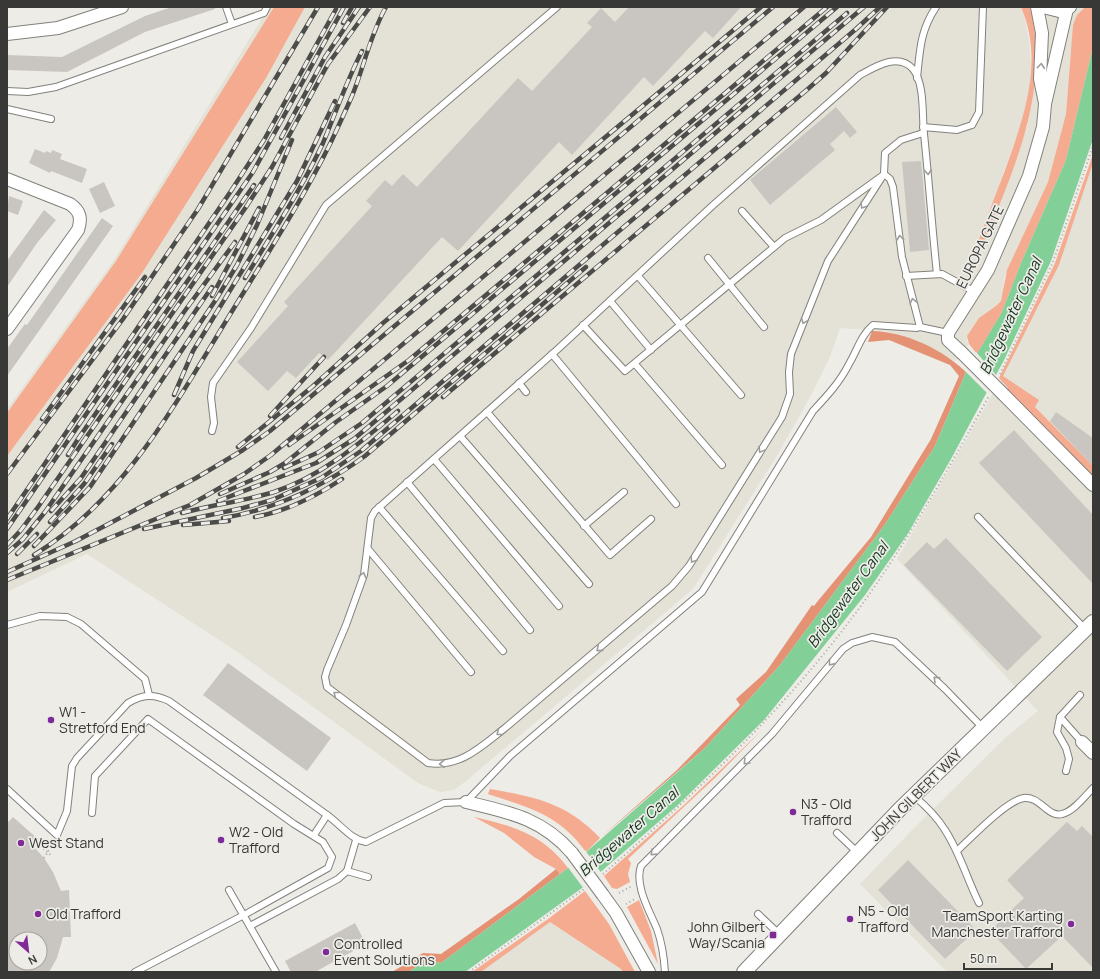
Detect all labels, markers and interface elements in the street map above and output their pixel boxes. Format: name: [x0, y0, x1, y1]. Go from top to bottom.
one-way arrow: [1037, 63, 1046, 69]
one-way arrow: [923, 169, 932, 175]
one-way arrow: [860, 202, 868, 209]
street label: EUROPA GATE: [951, 202, 1008, 291]
one-way arrow: [895, 235, 904, 241]
water label: Bridgewater Canal: [974, 252, 1048, 378]
one-way arrow: [909, 298, 918, 305]
one-way arrow: [800, 318, 808, 325]
one-way arrow: [759, 446, 766, 453]
water label: Bridgewater Canal: [802, 535, 895, 652]
one-way arrow: [690, 556, 697, 563]
one-way arrow: [358, 572, 367, 579]
one-way arrow: [596, 645, 603, 652]
one-way arrow: [828, 659, 835, 666]
one-way arrow: [933, 677, 941, 684]
one-way arrow: [333, 692, 340, 699]
place label: W1 - Stretford End: [59, 702, 145, 737]
marker: W1 - Stretford End: [46, 715, 56, 725]
one-way arrow: [496, 728, 503, 735]
street label: JOHN GILBERT WAY: [865, 744, 966, 845]
one-way arrow: [743, 757, 751, 765]
one-way arrow: [439, 759, 445, 768]
water label: Bridgewater Canal: [574, 781, 685, 881]
place label: N3 - Old Trafford: [801, 794, 852, 829]
marker: N3 - Old Trafford: [788, 807, 798, 817]
place label: W2 - Old Trafford: [229, 822, 283, 857]
place label: West Stand: [29, 833, 104, 852]
marker: W2 - Old Trafford: [216, 835, 226, 845]
marker: West Stand: [16, 838, 26, 848]
one-way arrow: [650, 848, 658, 856]
place label: N5 - Old Trafford: [858, 901, 909, 936]
place label: Old Trafford: [46, 904, 121, 923]
place label: TeamSport Karting Manchester Trafford: [932, 906, 1063, 941]
marker: Old Trafford: [33, 909, 43, 919]
marker: N5 - Old Trafford: [845, 914, 855, 924]
place label: John Gilbert Way/Scania: [687, 917, 765, 952]
marker: TeamSport Karting Manchester Trafford: [1066, 919, 1076, 929]
marker: John Gilbert Way/Scania: [768, 930, 778, 940]
north arrow: [8, 931, 48, 971]
place label: Controlled Event Solutions: [334, 934, 435, 969]
scale bar: [964, 945, 1052, 971]
marker: Controlled Event Solutions: [321, 947, 331, 957]
text: 50 m: [970, 950, 997, 967]
text: N: [26, 952, 40, 969]

